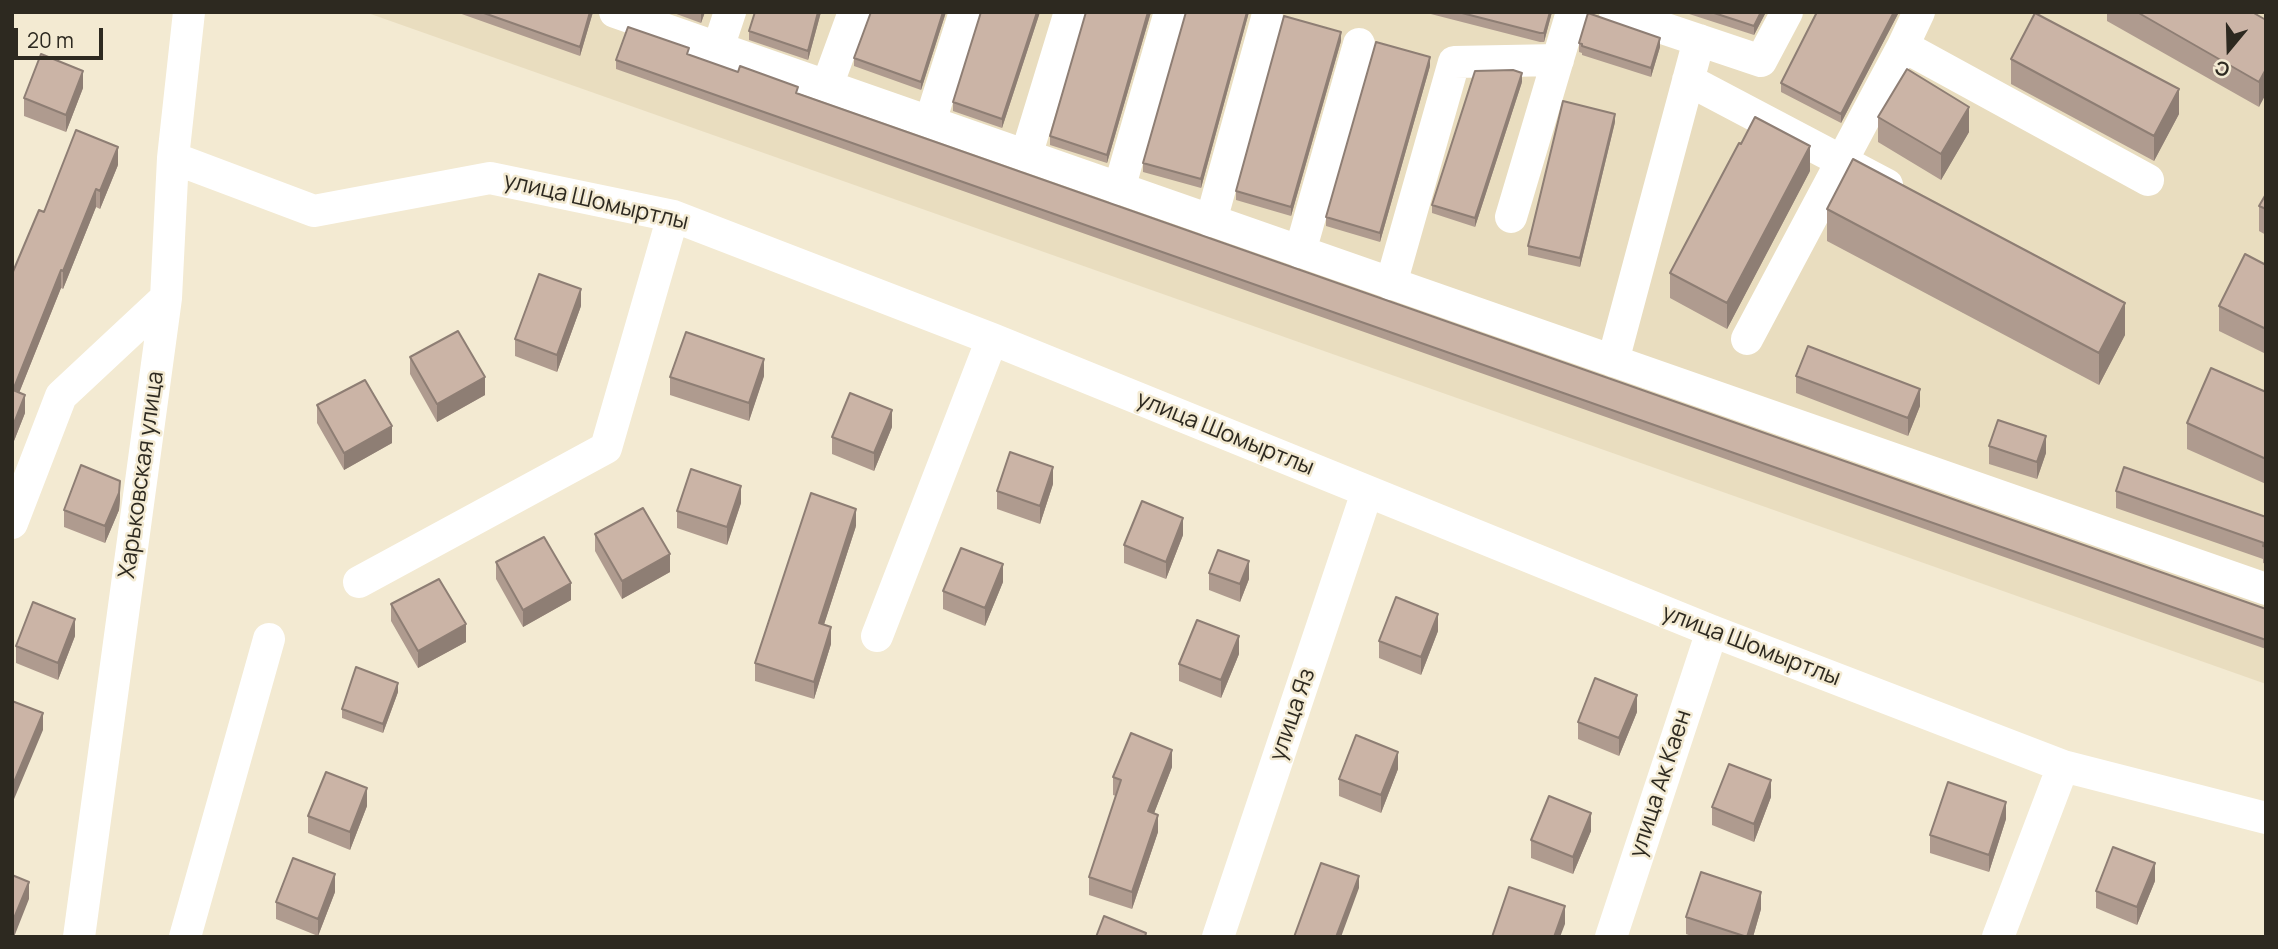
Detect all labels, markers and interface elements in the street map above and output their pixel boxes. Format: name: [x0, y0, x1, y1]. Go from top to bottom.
scale bar: [18, 14, 107, 58]
north arrow: [2194, 14, 2264, 84]
text: 20 m: [27, 26, 74, 54]
text: С: [2211, 54, 2233, 83]
street label: улица Шомыртлы: [501, 167, 691, 237]
street label: Харьковская улица: [114, 370, 170, 580]
street label: улица Шомыртлы: [1132, 386, 1318, 482]
street label: улица Шомыртлы: [1658, 599, 1844, 693]
street label: улица Яз: [1264, 665, 1322, 765]
street label: улица Ак Каен: [1624, 707, 1698, 861]

